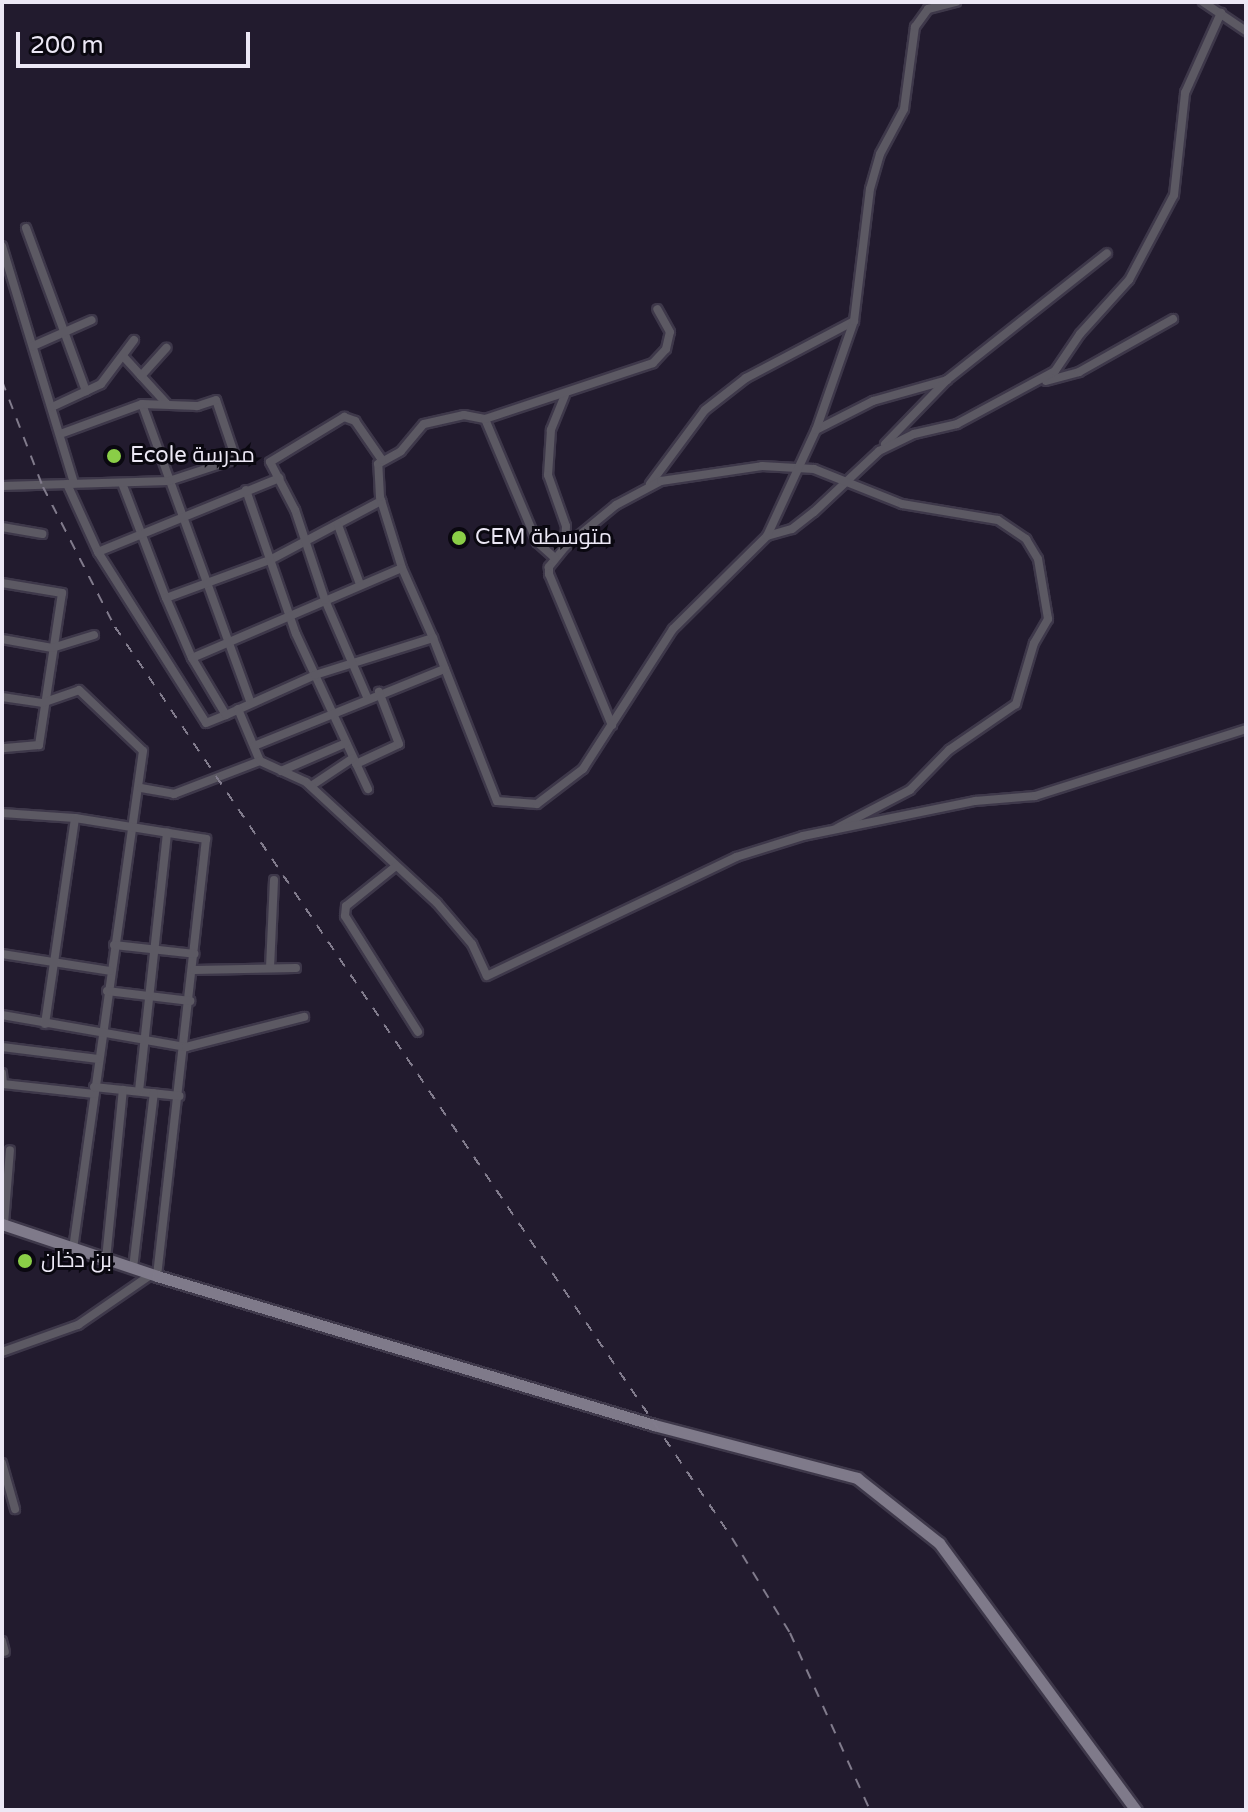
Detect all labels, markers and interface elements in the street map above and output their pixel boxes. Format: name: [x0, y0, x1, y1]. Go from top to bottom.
scale bar: [20, 16, 254, 66]
text: 200 m: [30, 31, 104, 60]
place label: Ecole مدرسة: [130, 443, 255, 469]
marker: Ecole مدرسة: [105, 447, 123, 465]
place label: CEM متوسطة: [475, 525, 612, 551]
marker: CEM متوسطة: [450, 529, 468, 547]
place label: بن دخان: [41, 1248, 112, 1274]
marker: بن دخان: [16, 1252, 34, 1270]

